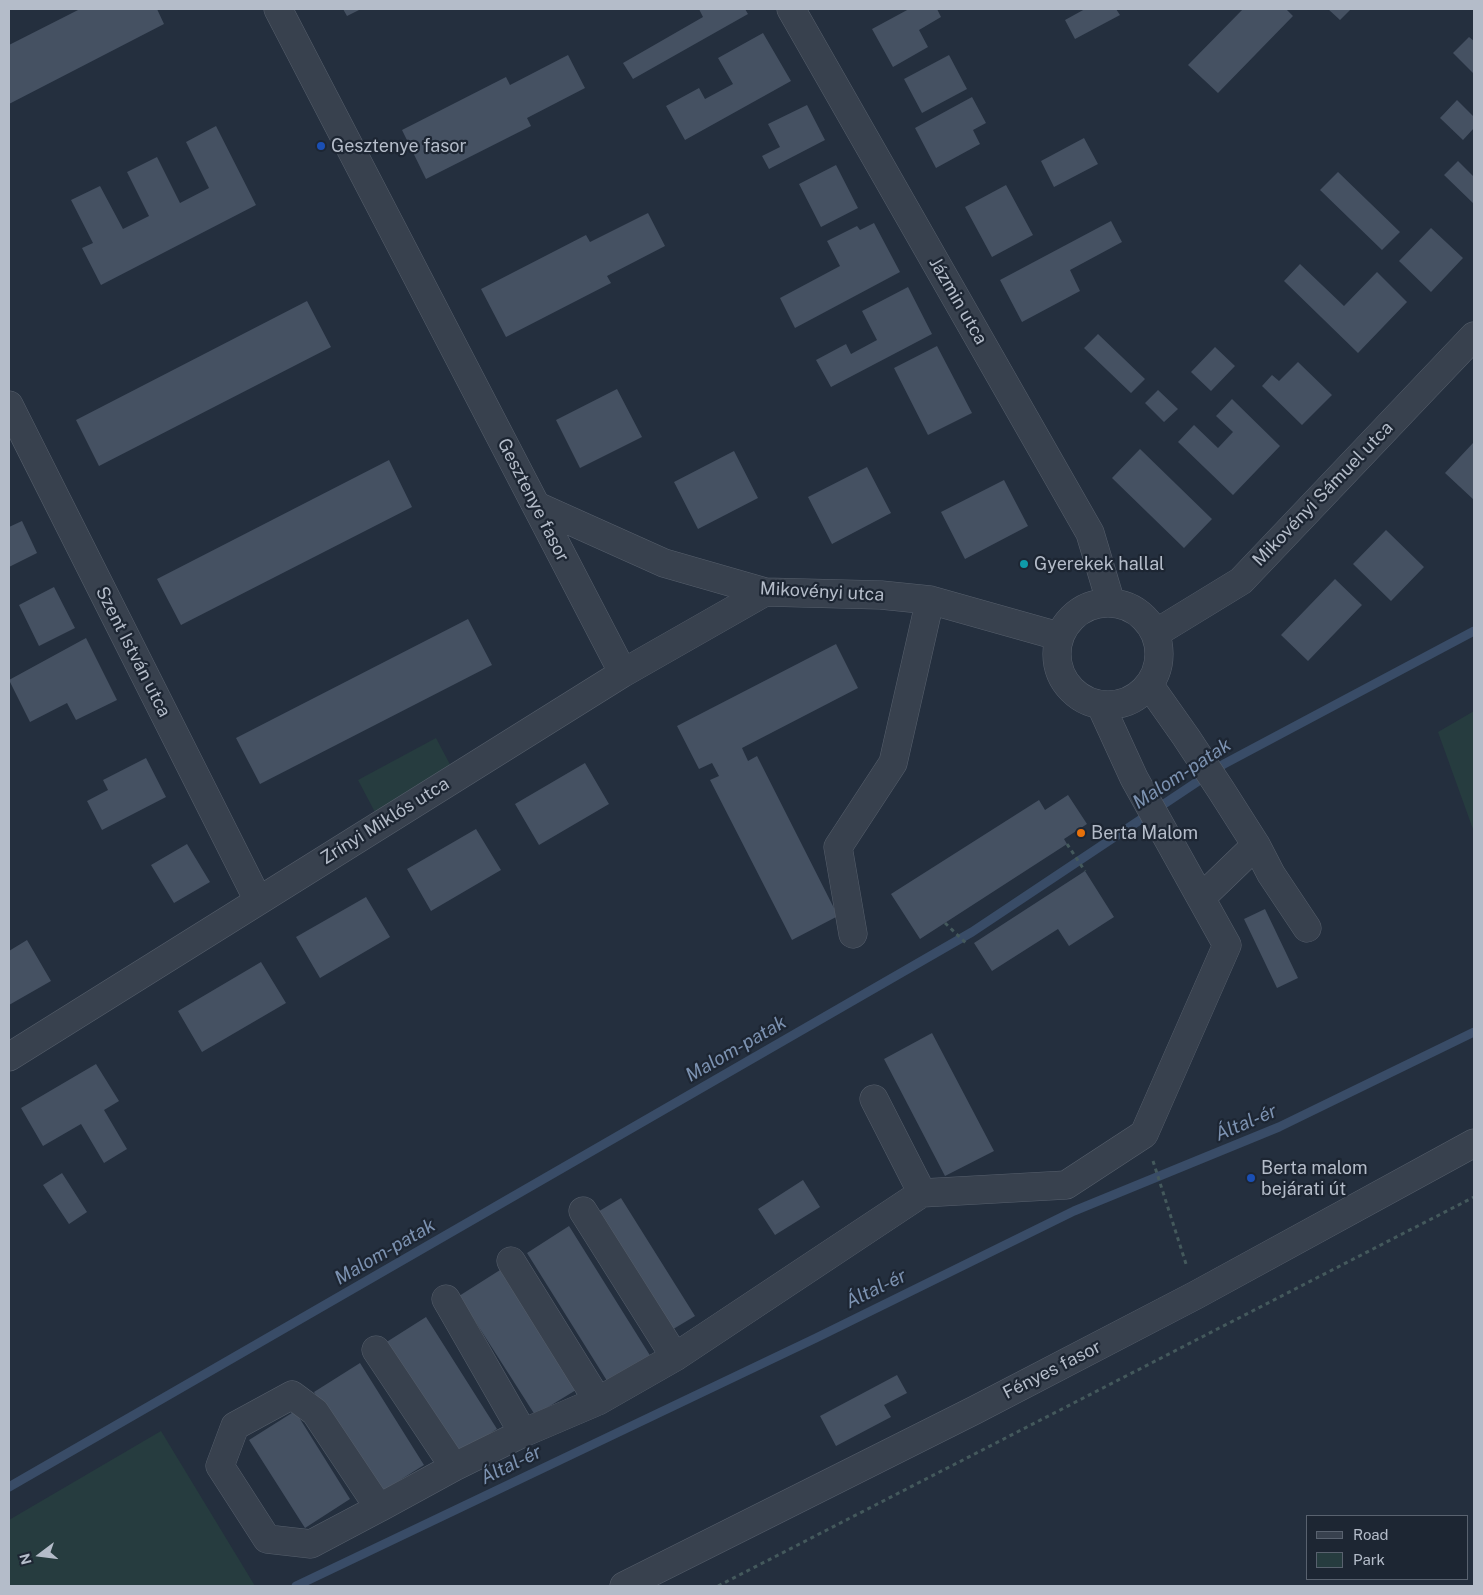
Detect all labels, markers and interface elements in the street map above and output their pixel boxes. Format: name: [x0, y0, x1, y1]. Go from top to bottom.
place label: Gesztenye fasor: [331, 135, 467, 157]
marker: Gesztenye fasor: [315, 140, 327, 152]
street label: Jázmin utca: [924, 253, 992, 349]
street label: Mikovényi Sámuel utca: [1248, 417, 1398, 571]
street label: Gesztenye fasor: [493, 435, 573, 565]
place label: Gyerekek hallal: [1034, 553, 1165, 575]
marker: Gyerekek hallal: [1018, 558, 1030, 570]
street label: Mikovényi utca: [759, 578, 885, 606]
street label: Szent István utca: [91, 583, 175, 721]
water label: Malom-patak: [1129, 734, 1235, 814]
street label: Zrínyi Miklós utca: [317, 773, 453, 869]
place label: Berta Malom: [1091, 822, 1198, 844]
marker: Berta Malom: [1075, 827, 1087, 839]
water label: Malom-patak: [682, 1011, 790, 1087]
water label: Által-ér: [1212, 1100, 1280, 1146]
place label: Berta malom bejárati út: [1261, 1157, 1368, 1200]
marker: Berta malom bejárati út: [1245, 1172, 1257, 1184]
water label: Malom-patak: [331, 1214, 439, 1290]
water label: Által-ér: [842, 1265, 910, 1313]
street label: Fényes fasor: [999, 1336, 1105, 1404]
water label: Által-ér: [477, 1441, 545, 1489]
legend: [1306, 1515, 1468, 1580]
text: Road: [1353, 1526, 1389, 1543]
north arrow: [15, 1530, 65, 1580]
text: Park: [1353, 1551, 1385, 1568]
text: N: [16, 1552, 35, 1566]

